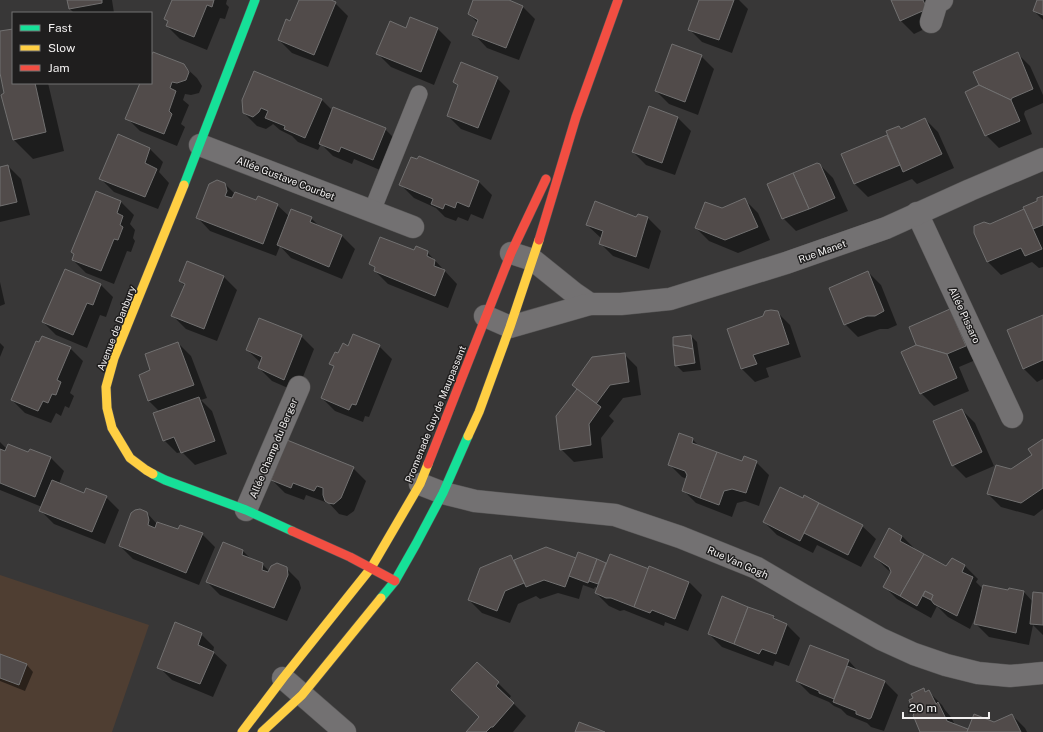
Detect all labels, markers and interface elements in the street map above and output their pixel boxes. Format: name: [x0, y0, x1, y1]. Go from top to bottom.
legend: [12, 12, 152, 84]
text: Fast: [48, 21, 73, 35]
text: Slow: [48, 41, 76, 55]
text: Jam: [48, 61, 70, 75]
street label: Allée Gustave Courbet: [235, 154, 337, 202]
street label: Rue Manet: [796, 237, 848, 265]
street label: Avenue de Danbury: [94, 283, 138, 372]
street label: Allée Pissaro: [947, 285, 983, 345]
street label: Promenade Guy de Maupassant: [402, 344, 468, 484]
street label: Allée Champ du Berger: [246, 396, 300, 500]
street label: Rue Van Gogh: [706, 543, 770, 581]
scale bar: [903, 694, 989, 720]
text: 20 m: [909, 701, 937, 715]

